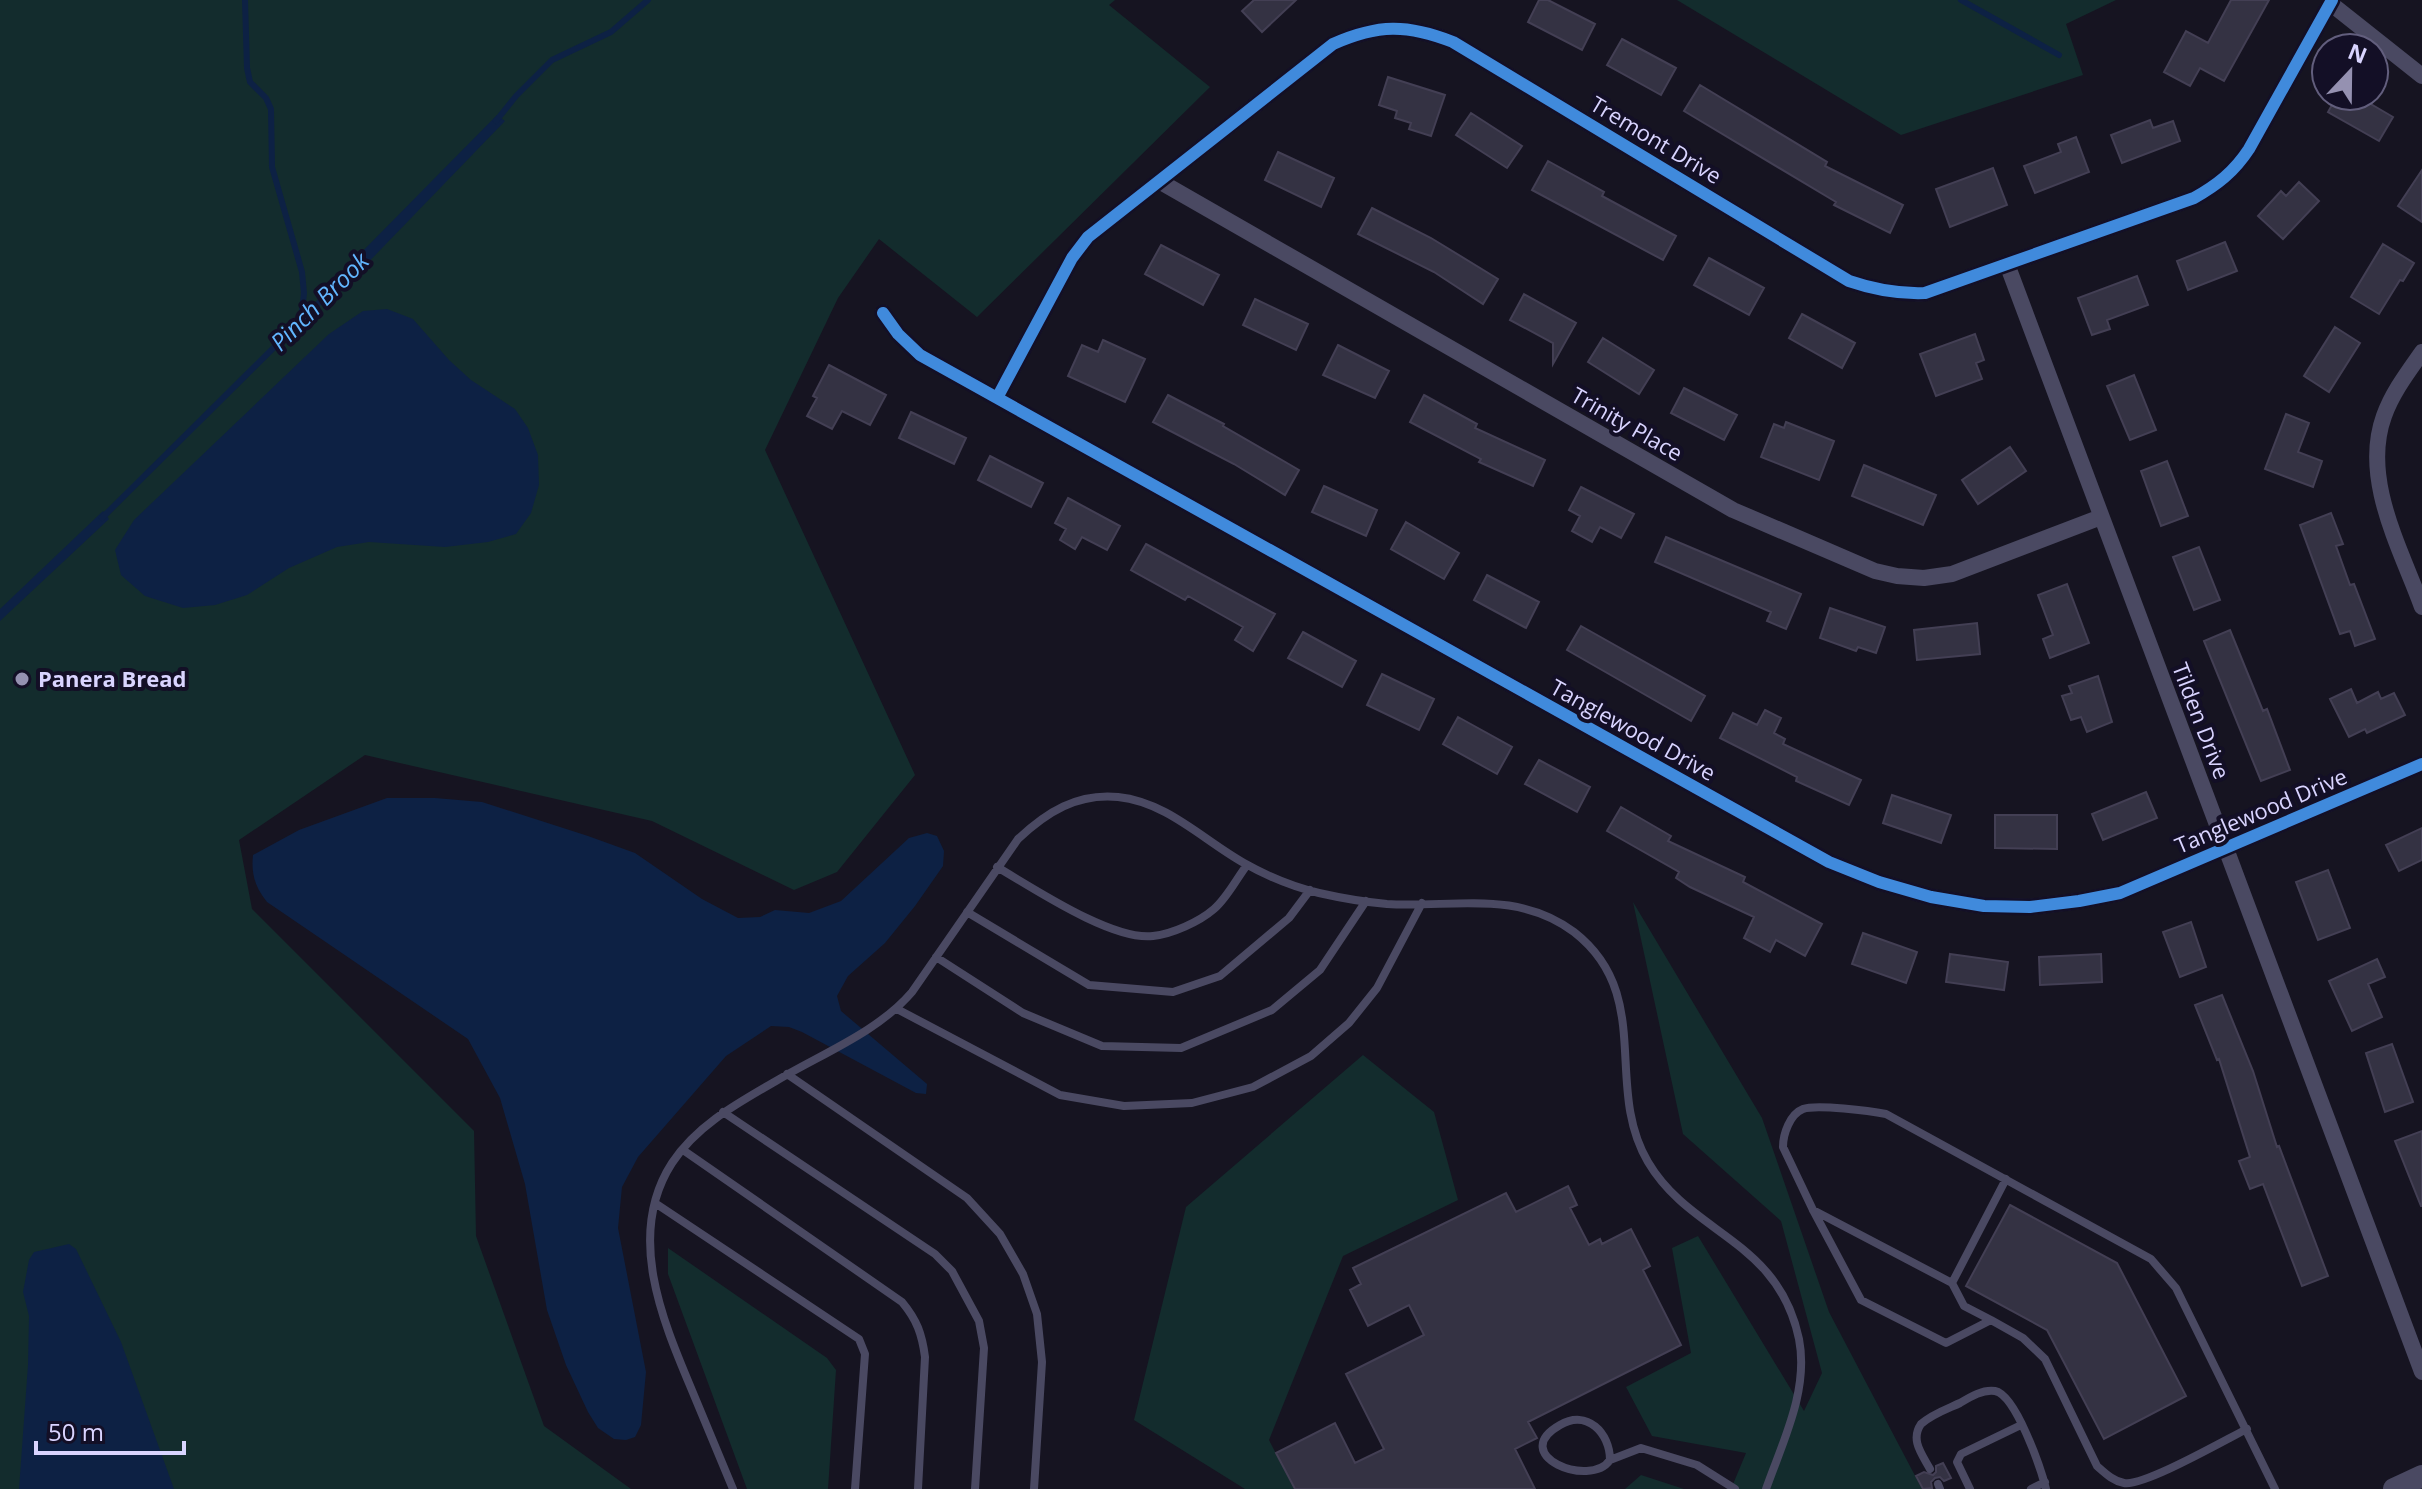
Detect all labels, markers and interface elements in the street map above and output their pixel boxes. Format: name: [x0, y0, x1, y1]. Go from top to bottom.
north arrow: [2310, 32, 2390, 112]
text: N: [2344, 35, 2372, 70]
street label: Tremont Drive: [1585, 88, 1728, 190]
water label: Pinch Brook: [262, 243, 376, 358]
street label: Trinity Place: [1566, 379, 1689, 467]
street label: Tilden Drive: [2166, 658, 2238, 783]
place label: Panera Bread: [38, 663, 187, 693]
marker: Panera Bread: [13, 670, 31, 688]
street label: Tanglewood Drive: [1546, 671, 1721, 787]
street label: Tanglewood Drive: [2170, 760, 2351, 860]
scale bar: [36, 1405, 184, 1455]
text: 50 m: [48, 1415, 104, 1448]

